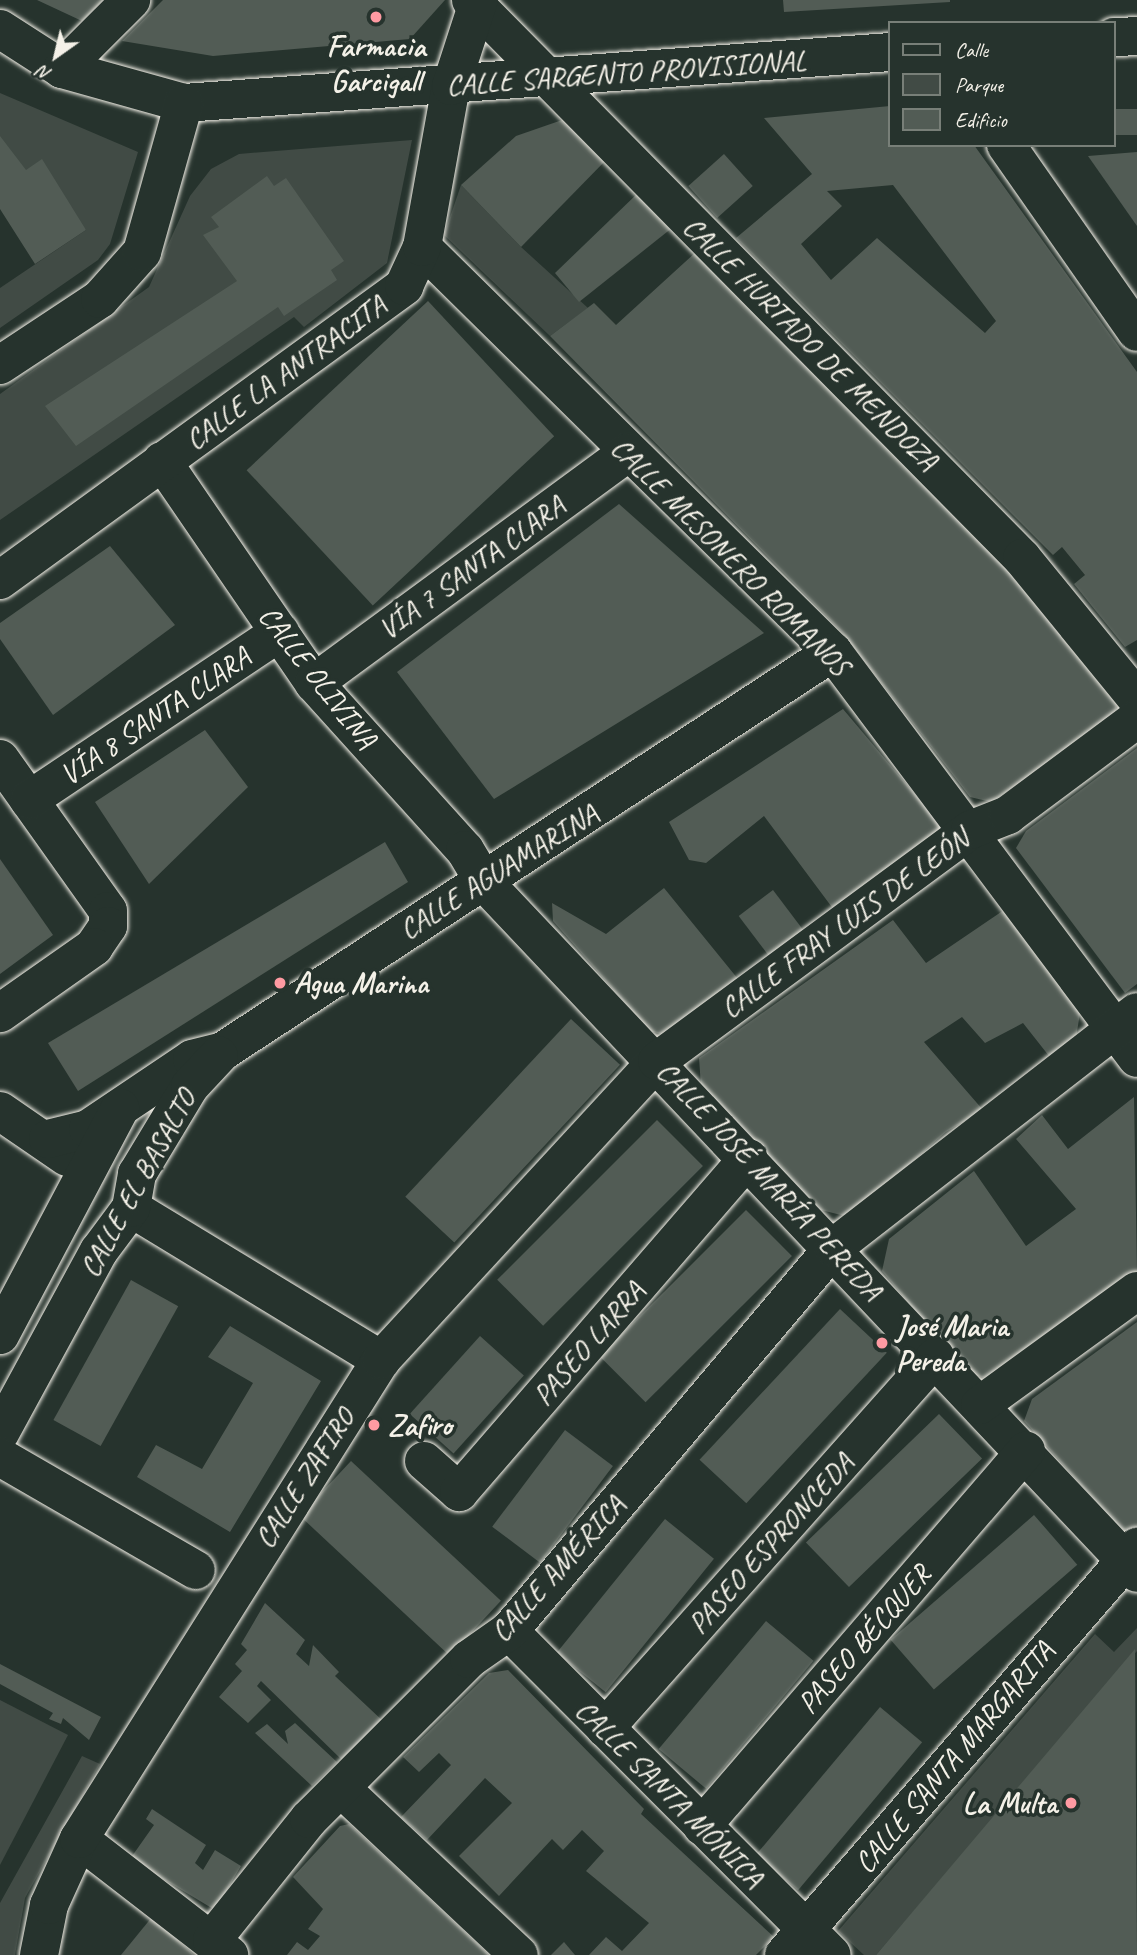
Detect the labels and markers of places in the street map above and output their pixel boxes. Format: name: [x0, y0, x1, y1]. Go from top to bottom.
marker: Farmacia Garcigall: [368, 9, 384, 25]
place label: Farmacia Garcigall: [327, 28, 425, 98]
place label: Agua Marina: [294, 965, 429, 1001]
marker: Agua Marina: [272, 975, 288, 991]
place label: José Maria Pereda: [896, 1308, 1008, 1378]
marker: José Maria Pereda: [874, 1335, 890, 1351]
place label: Zafiro: [388, 1407, 452, 1443]
marker: Zafiro: [366, 1417, 382, 1433]
place label: La Multa: [963, 1785, 1057, 1821]
marker: La Multa: [1063, 1795, 1079, 1811]

